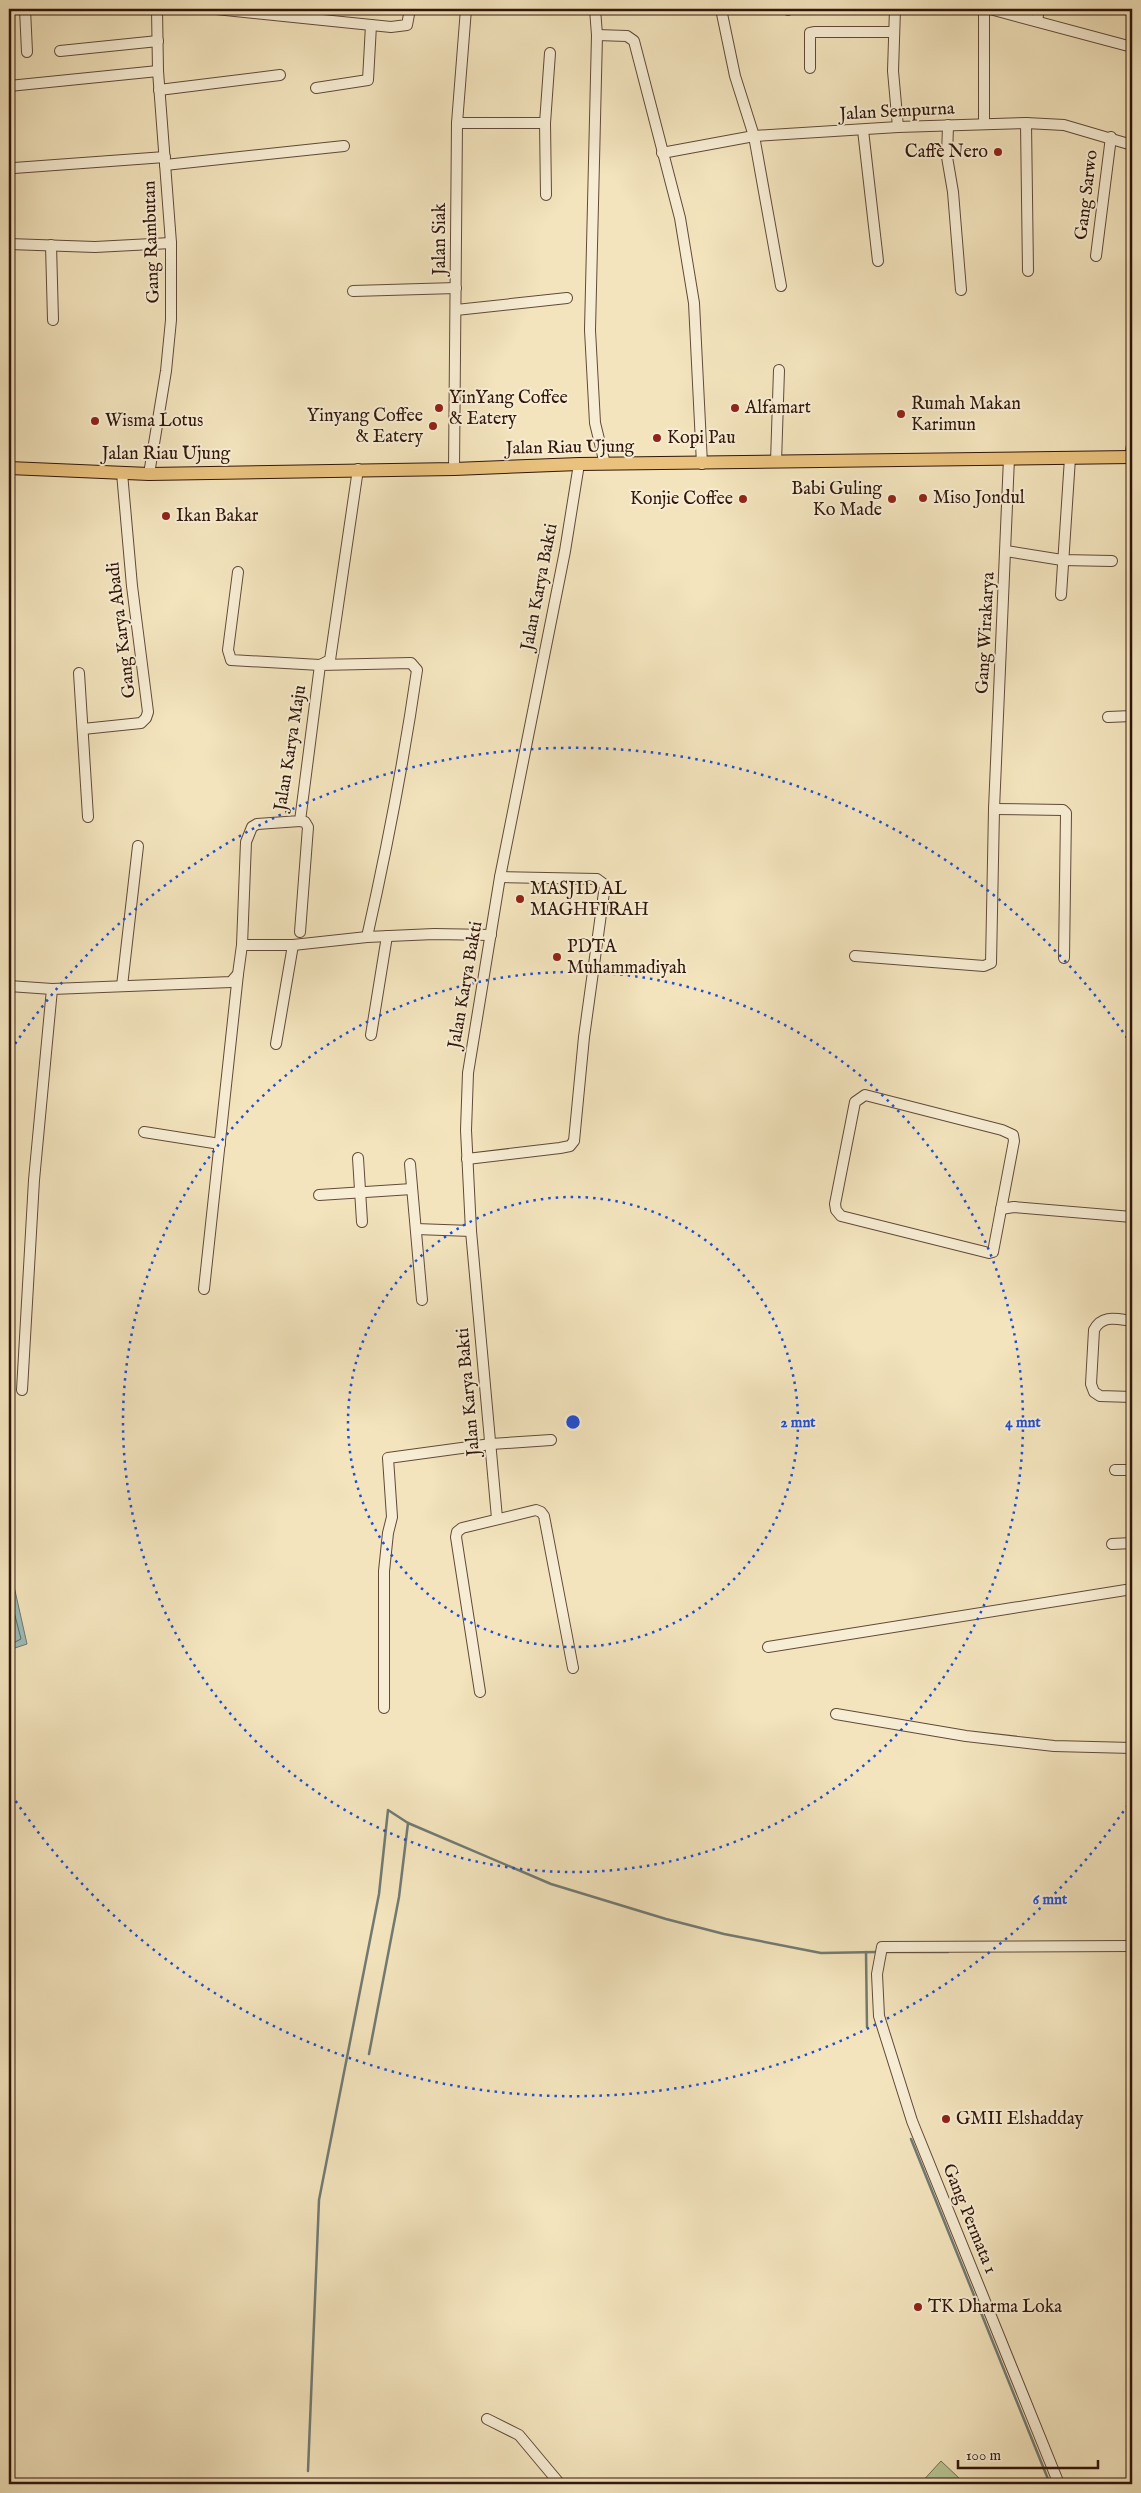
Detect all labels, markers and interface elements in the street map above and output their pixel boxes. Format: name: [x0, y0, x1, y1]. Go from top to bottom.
street label: Jalan Sempurna: [837, 97, 955, 127]
place label: Caffè Nero: [905, 141, 988, 164]
marker: Caffè Nero: [992, 146, 1004, 158]
street label: Gang Sarwo: [1070, 148, 1104, 241]
street label: Gang Rambutan: [138, 180, 166, 304]
street label: Jalan Siak: [429, 202, 452, 277]
place label: YinYang Coffee & Eatery: [449, 387, 568, 431]
place label: Rumah Makan Karimun: [911, 393, 1021, 437]
place label: Alfamart: [744, 397, 811, 420]
marker: YinYang Coffee & Eatery: [433, 402, 445, 414]
marker: Alfamart: [729, 402, 741, 414]
place label: Yinyang Coffee & Eatery: [307, 405, 423, 449]
marker: Rumah Makan Karimun: [895, 408, 907, 420]
place label: Wisma Lotus: [105, 410, 203, 433]
marker: Wisma Lotus: [89, 415, 101, 427]
marker: Yinyang Coffee & Eatery: [427, 420, 439, 432]
place label: Kopi Pau: [667, 427, 735, 450]
marker: Kopi Pau: [651, 432, 663, 444]
street label: Jalan Riau Ujung: [503, 435, 635, 461]
street label: Jalan Riau Ujung: [100, 443, 231, 466]
place label: Babi Guling Ko Made: [791, 478, 882, 522]
place label: Miso Jondul: [933, 487, 1025, 510]
place label: Konjie Coffee: [630, 488, 733, 511]
marker: Miso Jondul: [917, 492, 929, 504]
marker: Konjie Coffee: [737, 493, 749, 505]
marker: Babi Guling Ko Made: [886, 493, 898, 505]
place label: Ikan Bakar: [176, 505, 259, 528]
marker: Ikan Bakar: [160, 510, 172, 522]
street label: Jalan Karya Bakti: [516, 521, 564, 654]
street label: Gang Karya Abadi: [102, 560, 142, 699]
street label: Gang Wirakarya: [971, 571, 1001, 695]
street label: Jalan Karya Maju: [269, 683, 312, 815]
place label: MASJID AL MAGHFIRAH: [530, 878, 649, 922]
marker: MASJID AL MAGHFIRAH: [514, 893, 526, 905]
street label: Jalan Karya Bakti: [443, 919, 489, 1052]
place label: PDTA Muhammadiyah: [567, 936, 687, 980]
marker: PDTA Muhammadiyah: [551, 951, 563, 963]
street label: Jalan Karya Bakti: [452, 1327, 486, 1459]
centre of rings: [564, 1413, 582, 1431]
text: 2 mnt: [781, 1413, 816, 1432]
text: 4 mnt: [1005, 1413, 1042, 1432]
text: 6 mnt: [1033, 1890, 1068, 1909]
place label: GMII Elshadday: [956, 2108, 1084, 2131]
marker: GMII Elshadday: [940, 2113, 952, 2125]
street label: Gang Permata 1: [936, 2161, 1002, 2277]
place label: TK Dharma Loka: [928, 2296, 1062, 2319]
marker: TK Dharma Loka: [912, 2301, 924, 2313]
scale bar: [958, 2438, 1098, 2470]
text: 100 m: [966, 2446, 1002, 2465]

